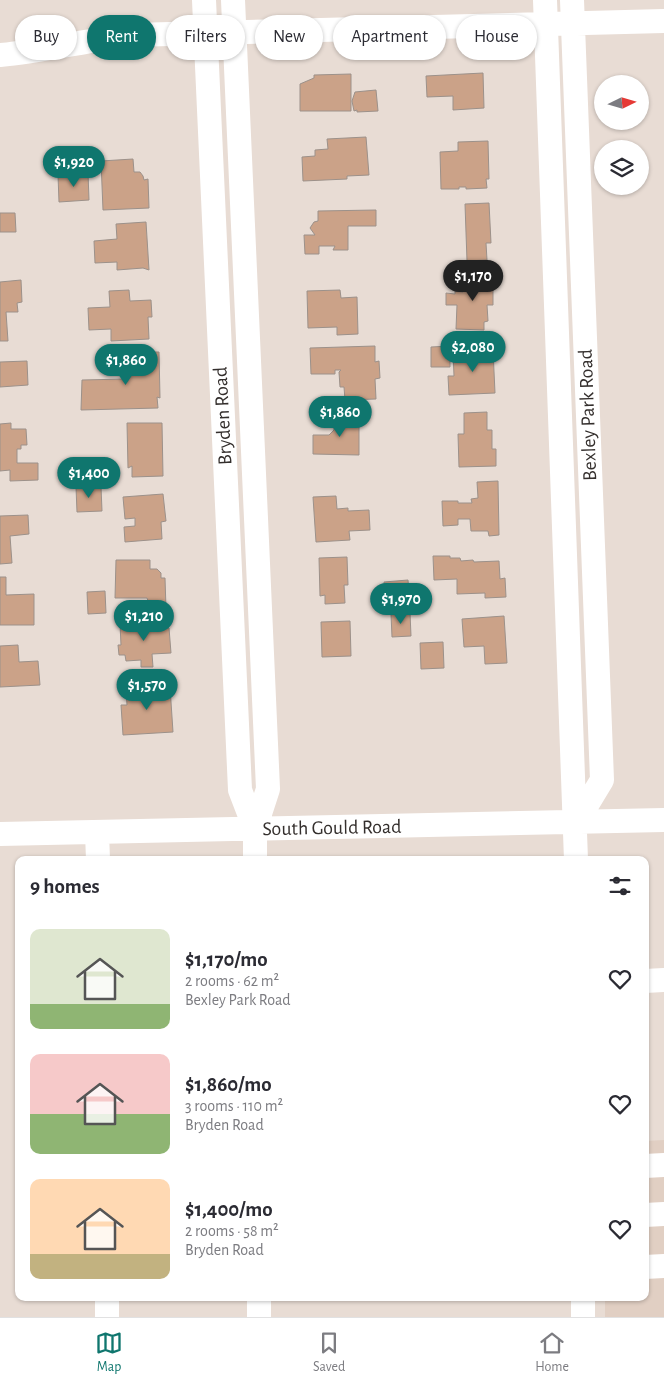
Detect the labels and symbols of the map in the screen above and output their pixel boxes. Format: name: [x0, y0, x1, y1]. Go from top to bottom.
north arrow: [594, 75, 649, 130]
pin: $1,920: [33, 146, 115, 188]
pin: $1,170: [432, 260, 514, 302]
pin: $2,080: [432, 330, 514, 373]
pin: $1,860: [85, 344, 167, 386]
street label: Bexley Park Road: [576, 349, 600, 481]
street label: Bryden Road: [210, 366, 236, 466]
pin: $1,860: [299, 396, 381, 438]
pin: $1,400: [48, 456, 130, 499]
pin: $1,970: [360, 582, 442, 625]
pin: $1,210: [103, 600, 185, 642]
pin: $1,570: [106, 668, 188, 711]
street label: South Gould Road: [262, 817, 402, 839]

